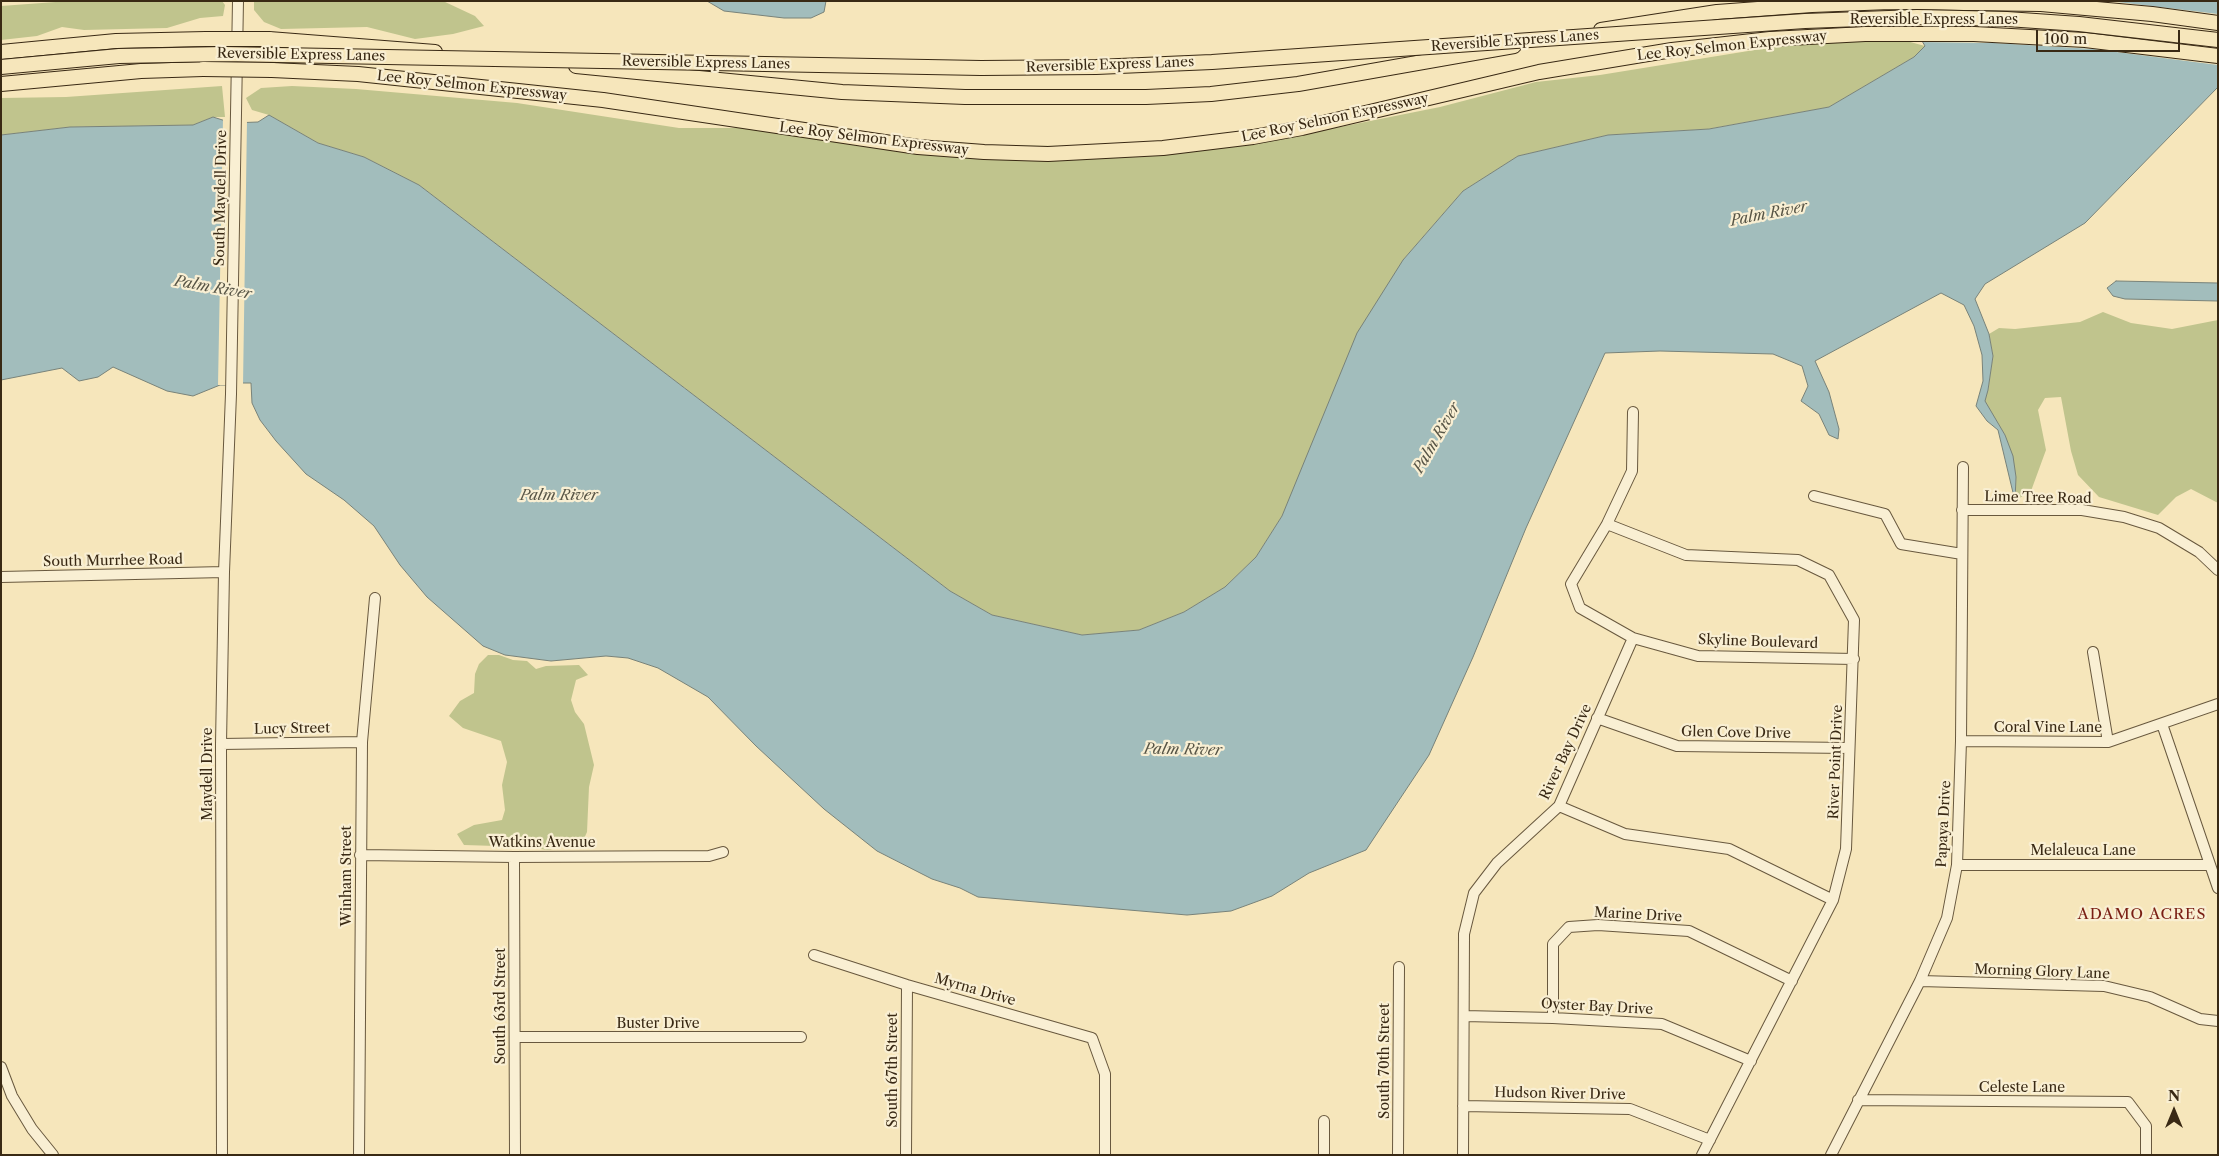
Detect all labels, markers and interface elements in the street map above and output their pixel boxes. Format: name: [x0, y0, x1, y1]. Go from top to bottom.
street label: Reversible Express Lanes: [1850, 12, 2018, 28]
scale bar: [2039, 20, 2183, 52]
street label: Reversible Express Lanes: [1430, 27, 1600, 55]
street label: Lee Roy Selmon Expressway: [1636, 28, 1828, 64]
text: 100 m: [2044, 29, 2087, 48]
street label: Reversible Express Lanes: [217, 45, 385, 65]
street label: Reversible Express Lanes: [622, 53, 790, 73]
street label: Reversible Express Lanes: [1026, 54, 1194, 76]
street label: Lee Roy Selmon Expressway: [376, 68, 568, 104]
street label: Lee Roy Selmon Expressway: [1240, 90, 1430, 146]
street label: Lee Roy Selmon Expressway: [778, 119, 970, 159]
street label: South Maydell Drive: [211, 130, 231, 266]
water label: Palm River: [1729, 198, 1809, 230]
water label: Palm River: [173, 272, 253, 304]
water label: Palm River: [1410, 400, 1464, 476]
water label: Palm River: [520, 487, 598, 505]
street label: Lime Tree Road: [1984, 489, 2092, 507]
street label: South Murrhee Road: [43, 551, 183, 571]
street label: Skyline Boulevard: [1698, 632, 1818, 652]
street label: River Bay Drive: [1536, 701, 1596, 803]
street label: River Point Drive: [1826, 704, 1846, 820]
street label: Lucy Street: [254, 720, 330, 738]
street label: Coral Vine Lane: [1994, 720, 2102, 736]
street label: Glen Cove Drive: [1681, 724, 1791, 742]
street label: Maydell Drive: [200, 727, 216, 821]
water label: Palm River: [1144, 740, 1222, 760]
street label: Papaya Drive: [1933, 780, 1955, 868]
street label: Winham Street: [339, 826, 355, 926]
street label: Watkins Avenue: [488, 835, 596, 851]
street label: Melaleuca Lane: [2030, 843, 2136, 859]
street label: Marine Drive: [1593, 904, 1683, 926]
district label: ADAMO ACRES: [2076, 906, 2208, 924]
street label: South 63rd Street: [493, 948, 509, 1064]
street label: Morning Glory Lane: [1974, 961, 2110, 983]
street label: Myrna Drive: [932, 970, 1018, 1010]
street label: Oyster Bay Drive: [1540, 996, 1654, 1018]
street label: South 70th Street: [1377, 1003, 1393, 1119]
street label: South 67th Street: [885, 1012, 901, 1128]
street label: Buster Drive: [616, 1016, 700, 1032]
street label: Celeste Lane: [1979, 1080, 2065, 1096]
street label: Hudson River Drive: [1494, 1084, 1626, 1104]
north arrow: [2149, 1086, 2199, 1136]
text: N: [2168, 1087, 2180, 1105]

